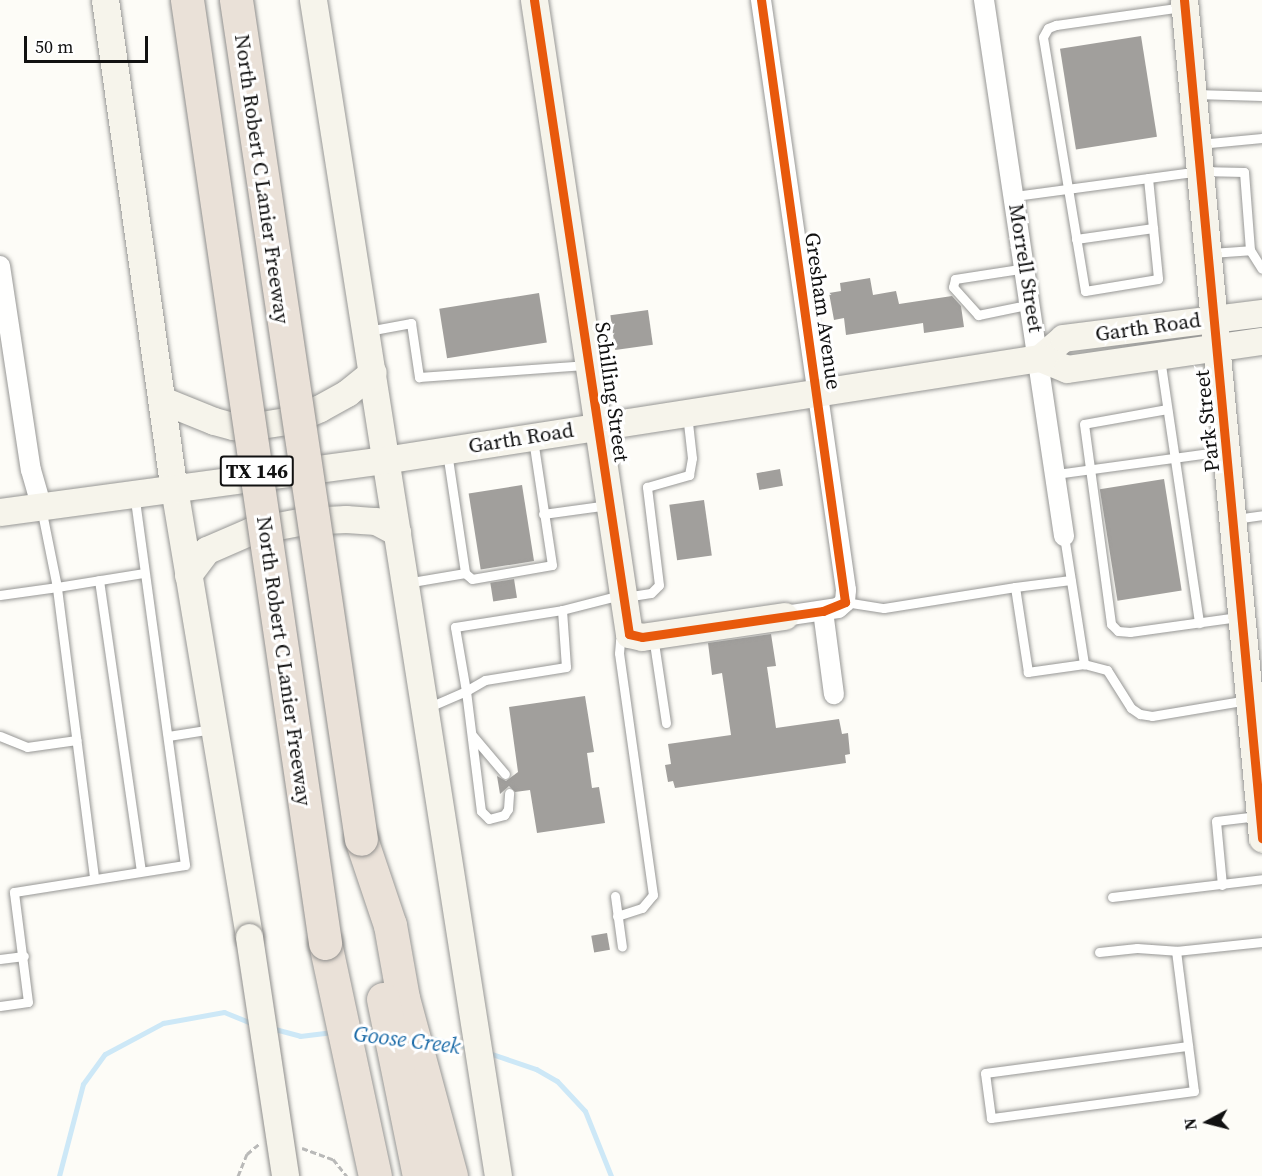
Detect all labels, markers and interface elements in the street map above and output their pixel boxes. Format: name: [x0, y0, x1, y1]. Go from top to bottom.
scale bar: [27, 24, 152, 62]
street label: North Robert C Lanier Freeway: [229, 33, 295, 325]
text: 50 m: [35, 34, 73, 59]
street label: Morrell Street: [1003, 202, 1049, 334]
street label: Gresham Avenue: [799, 231, 847, 391]
street label: Garth Road: [1094, 307, 1202, 347]
street label: Schilling Street: [590, 320, 634, 464]
street label: Park Street: [1189, 369, 1225, 473]
street label: Garth Road: [467, 417, 575, 459]
road number: TX 146: [220, 454, 294, 488]
street label: North Robert C Lanier Freeway: [251, 515, 317, 807]
water label: Goose Creek: [352, 1020, 462, 1060]
north arrow: [1178, 1092, 1238, 1152]
text: N: [1179, 1117, 1202, 1131]

